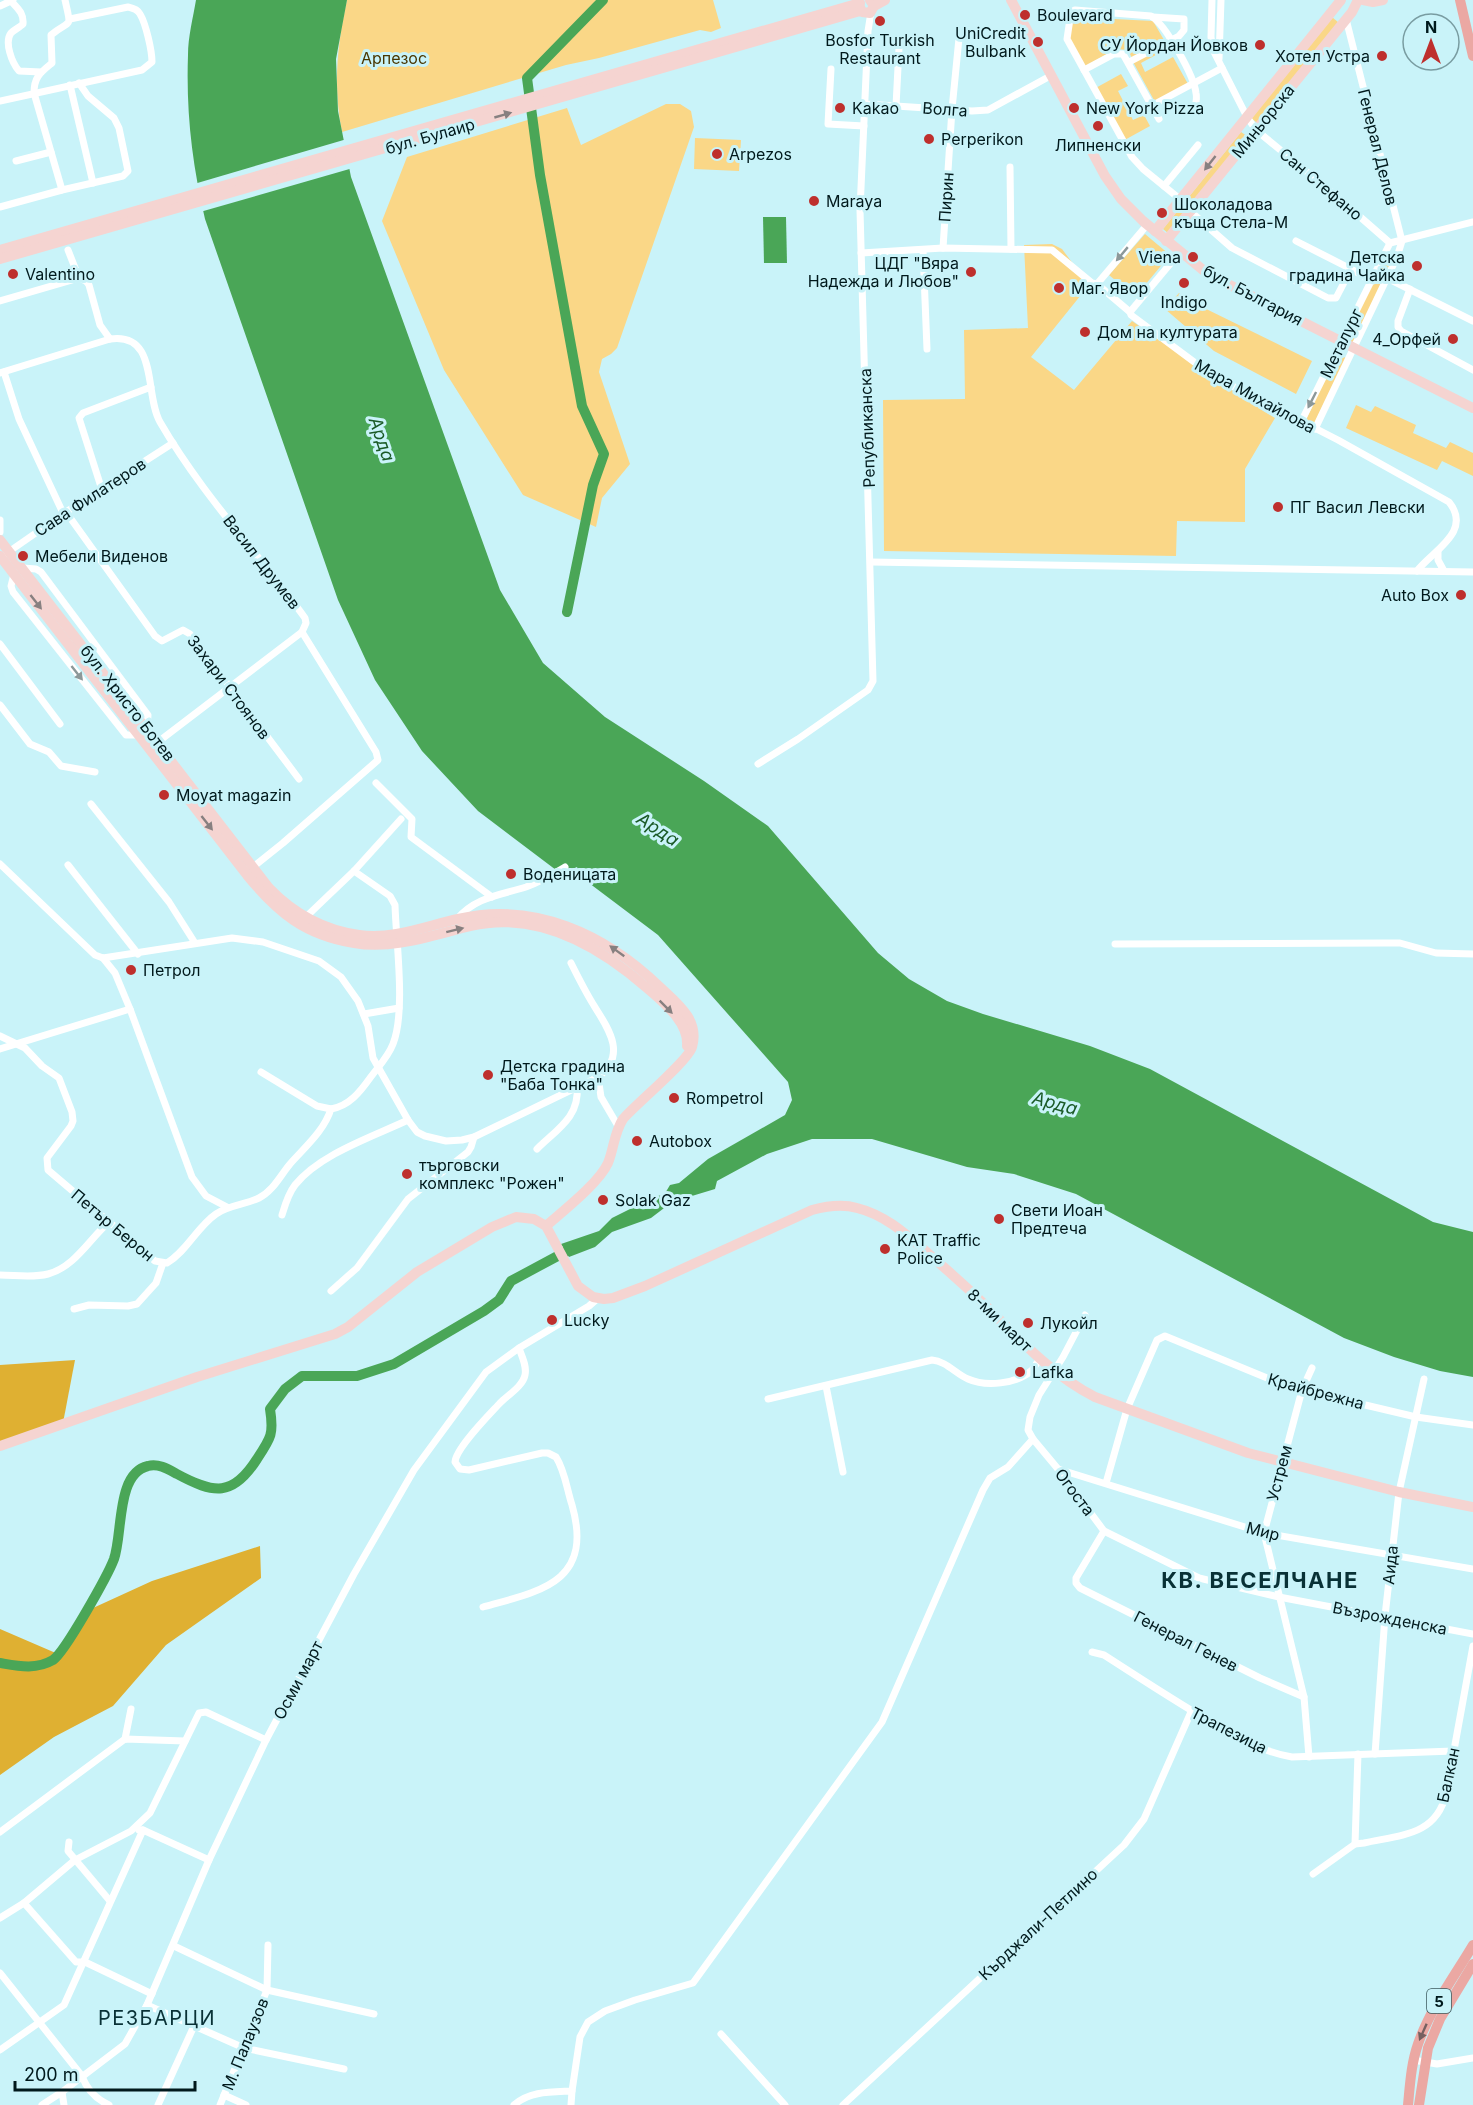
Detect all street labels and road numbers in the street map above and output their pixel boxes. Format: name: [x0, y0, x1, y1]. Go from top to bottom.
street label: Миньорска: [1227, 80, 1299, 162]
street label: Генерал Делов: [1354, 87, 1402, 207]
street label: Волга: [922, 97, 968, 121]
street label: бул. Булаир: [383, 114, 477, 158]
street label: Сан Стефано: [1275, 144, 1367, 224]
street label: Пирин: [934, 171, 958, 223]
street label: бул. България: [1200, 260, 1306, 330]
street label: Металург: [1316, 305, 1366, 381]
street label: Мара Михайлова: [1191, 355, 1319, 437]
street label: Републиканска: [855, 368, 879, 488]
street label: Сава Филатеров: [30, 453, 150, 541]
street label: Васил Друмев: [219, 511, 305, 613]
street label: Захари Стоянов: [183, 631, 275, 743]
street label: бул. Христо Ботев: [76, 641, 180, 765]
street label: Петър Берон: [67, 1185, 159, 1265]
street label: 8-ми март: [964, 1284, 1037, 1356]
street label: Крайбрежна: [1266, 1369, 1366, 1413]
street label: Устрем: [1262, 1443, 1296, 1503]
street label: Огоста: [1051, 1464, 1099, 1520]
street label: Мир: [1244, 1517, 1282, 1545]
street label: Аида: [1378, 1544, 1402, 1586]
street label: Възрожденска: [1331, 1597, 1449, 1639]
street label: Генерал Генев: [1131, 1606, 1241, 1676]
street label: Осми март: [269, 1637, 327, 1723]
street label: Трапезица: [1187, 1702, 1271, 1758]
street label: Балкан: [1432, 1746, 1464, 1804]
street label: Кърджали-Петлино: [974, 1864, 1102, 1984]
road number: 5: [1427, 1989, 1451, 2013]
street label: М. Палаузов: [217, 1995, 273, 2093]

